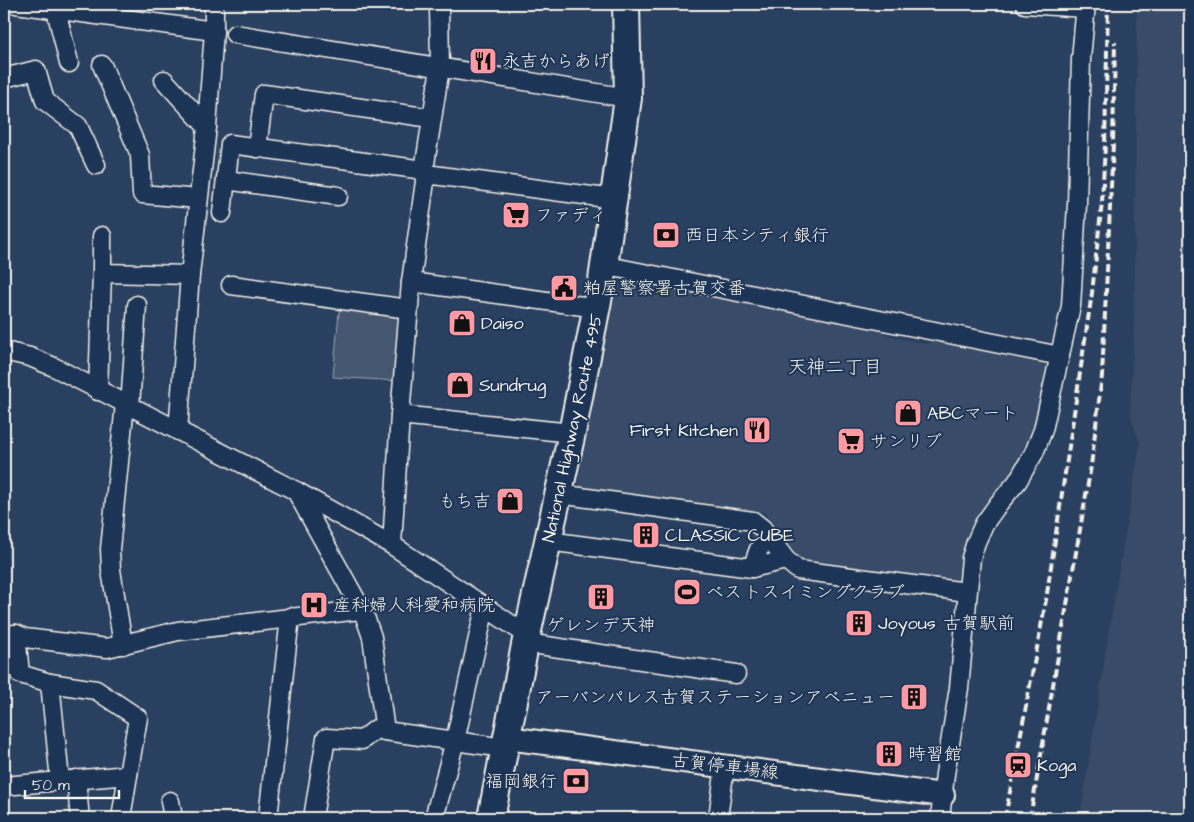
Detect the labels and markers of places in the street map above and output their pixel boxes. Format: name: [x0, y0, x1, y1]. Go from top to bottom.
restaurant icon: 永吉からあげ: [468, 46, 498, 76]
place label: 永吉からあげ: [502, 49, 610, 74]
supermarket icon: ファディ: [501, 200, 531, 230]
place label: ファディ: [535, 203, 607, 228]
bank icon: 西日本シティ銀行: [651, 220, 681, 250]
place label: 西日本シティ銀行: [685, 223, 829, 248]
public building icon: 粕屋警察署古賀交番: [549, 273, 579, 303]
place label: 粕屋警察署古賀交番: [583, 276, 745, 301]
shop icon: Daiso: [447, 308, 477, 338]
place label: Daiso: [481, 311, 524, 336]
shop icon: Sundrug: [445, 370, 475, 400]
place label: Sundrug: [479, 373, 546, 399]
shop icon: ABCマート: [893, 398, 923, 428]
place label: ABCマート: [927, 401, 1018, 426]
restaurant icon: First Kitchen: [742, 415, 772, 445]
place label: First Kitchen: [629, 418, 738, 443]
supermarket icon: サンリブ: [836, 426, 866, 456]
place label: サンリブ: [870, 429, 942, 454]
shop icon: もち吉: [495, 486, 525, 516]
place label: もち吉: [438, 489, 491, 514]
building icon: CLASSIC CUBE: [631, 520, 661, 550]
place label: CLASSIC CUBE: [665, 523, 794, 548]
sports icon: ベストスイミングクラブ: [672, 577, 702, 607]
place label: ベストスイミングクラブ: [706, 580, 905, 605]
building icon: ゲレンデ天神: [586, 582, 616, 612]
hospital icon: 産科婦人科愛和病院: [299, 590, 329, 620]
place label: 産科婦人科愛和病院: [333, 593, 495, 618]
building icon: Joyous 古賀駅前: [844, 608, 874, 638]
place label: Joyous 古賀駅前: [878, 611, 1015, 637]
place label: ゲレンデ天神: [546, 613, 656, 638]
building icon: アーバンパレス古賀ステーションアベニュー: [899, 682, 929, 712]
place label: アーバンパレス古賀ステーションアベニュー: [536, 685, 895, 710]
building icon: 時習館: [874, 739, 904, 769]
place label: 時習館: [908, 742, 962, 767]
station icon: Koga: [1003, 750, 1033, 780]
place label: Koga: [1037, 753, 1076, 779]
bank icon: 福岡銀行: [561, 766, 591, 796]
place label: 福岡銀行: [485, 769, 557, 794]

